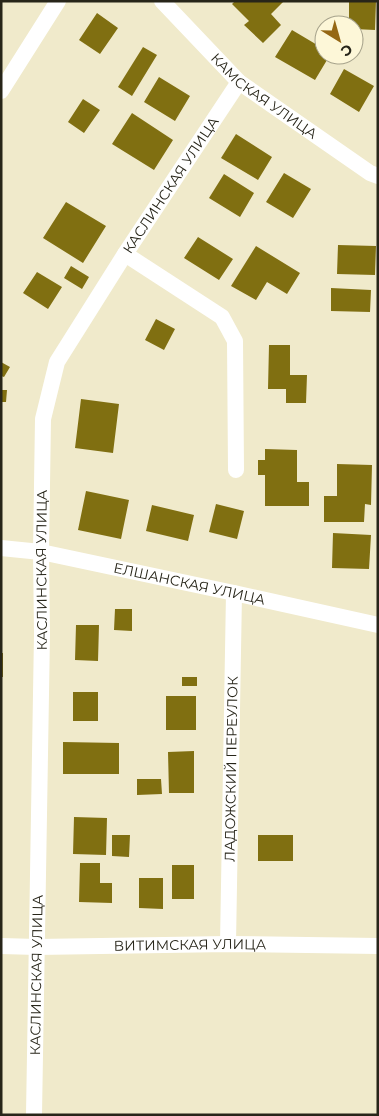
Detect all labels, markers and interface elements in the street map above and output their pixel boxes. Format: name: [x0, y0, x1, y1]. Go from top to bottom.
north arrow: [314, 15, 364, 65]
text: С: [337, 40, 356, 61]
street label: КАМСКАЯ УЛИЦА: [207, 49, 321, 143]
street label: КАСЛИНСКАЯ УЛИЦА: [119, 113, 223, 257]
street label: КАСЛИНСКАЯ УЛИЦА: [32, 489, 51, 650]
street label: ЕЛШАНСКАЯ УЛИЦА: [112, 559, 268, 609]
street label: ЛАДОЖСКИЙ ПЕРЕУЛОК: [220, 676, 242, 862]
street label: КАСЛИНСКАЯ УЛИЦА: [26, 894, 47, 1055]
street label: ВИТИМСКАЯ УЛИЦА: [114, 935, 267, 955]

